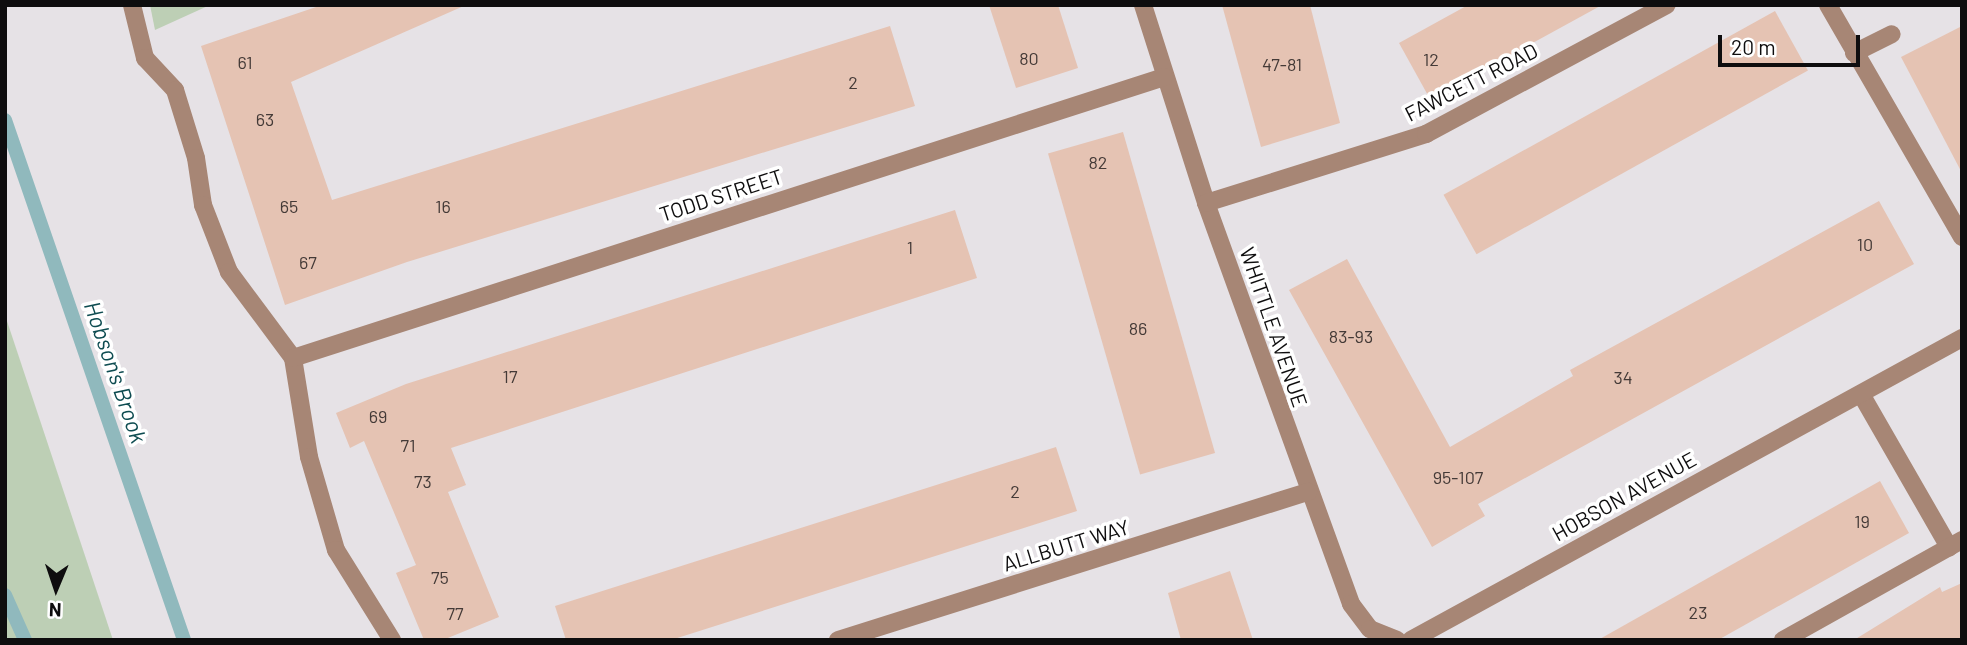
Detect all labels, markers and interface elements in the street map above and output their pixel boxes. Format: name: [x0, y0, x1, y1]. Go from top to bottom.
scale bar: [1722, 21, 1864, 65]
text: 20 m: [1731, 34, 1776, 59]
street label: FAWCETT ROAD: [1400, 38, 1542, 126]
house number: 80: [1019, 47, 1039, 69]
house number: 12: [1423, 48, 1439, 70]
house number: 61: [237, 51, 253, 73]
house number: 47-81: [1262, 53, 1302, 75]
house number: 2: [848, 71, 858, 93]
house number: 63: [256, 108, 274, 130]
house number: 82: [1088, 151, 1108, 173]
street label: TODD STREET: [656, 163, 786, 227]
house number: 65: [280, 195, 298, 217]
house number: 16: [435, 195, 451, 217]
house number: 10: [1857, 233, 1873, 255]
house number: 1: [907, 236, 913, 258]
street label: WHITTLE AVENUE: [1235, 244, 1313, 410]
house number: 67: [299, 251, 317, 273]
water label: Hobson's Brook: [79, 297, 153, 447]
house number: 86: [1129, 317, 1147, 339]
house number: 83-93: [1329, 325, 1373, 347]
house number: 17: [503, 365, 517, 387]
house number: 34: [1613, 366, 1633, 388]
house number: 69: [369, 405, 387, 427]
house number: 71: [401, 434, 415, 456]
street label: HOBSON AVENUE: [1548, 446, 1700, 546]
house number: 95-107: [1433, 466, 1483, 488]
house number: 73: [414, 470, 432, 492]
house number: 2: [1010, 480, 1020, 502]
house number: 19: [1854, 510, 1870, 532]
street label: ALLBUTT WAY: [1000, 514, 1132, 576]
north arrow: [21, 554, 91, 624]
house number: 75: [431, 566, 449, 588]
text: N: [49, 599, 62, 622]
house number: 23: [1689, 601, 1707, 623]
house number: 77: [446, 602, 464, 624]

